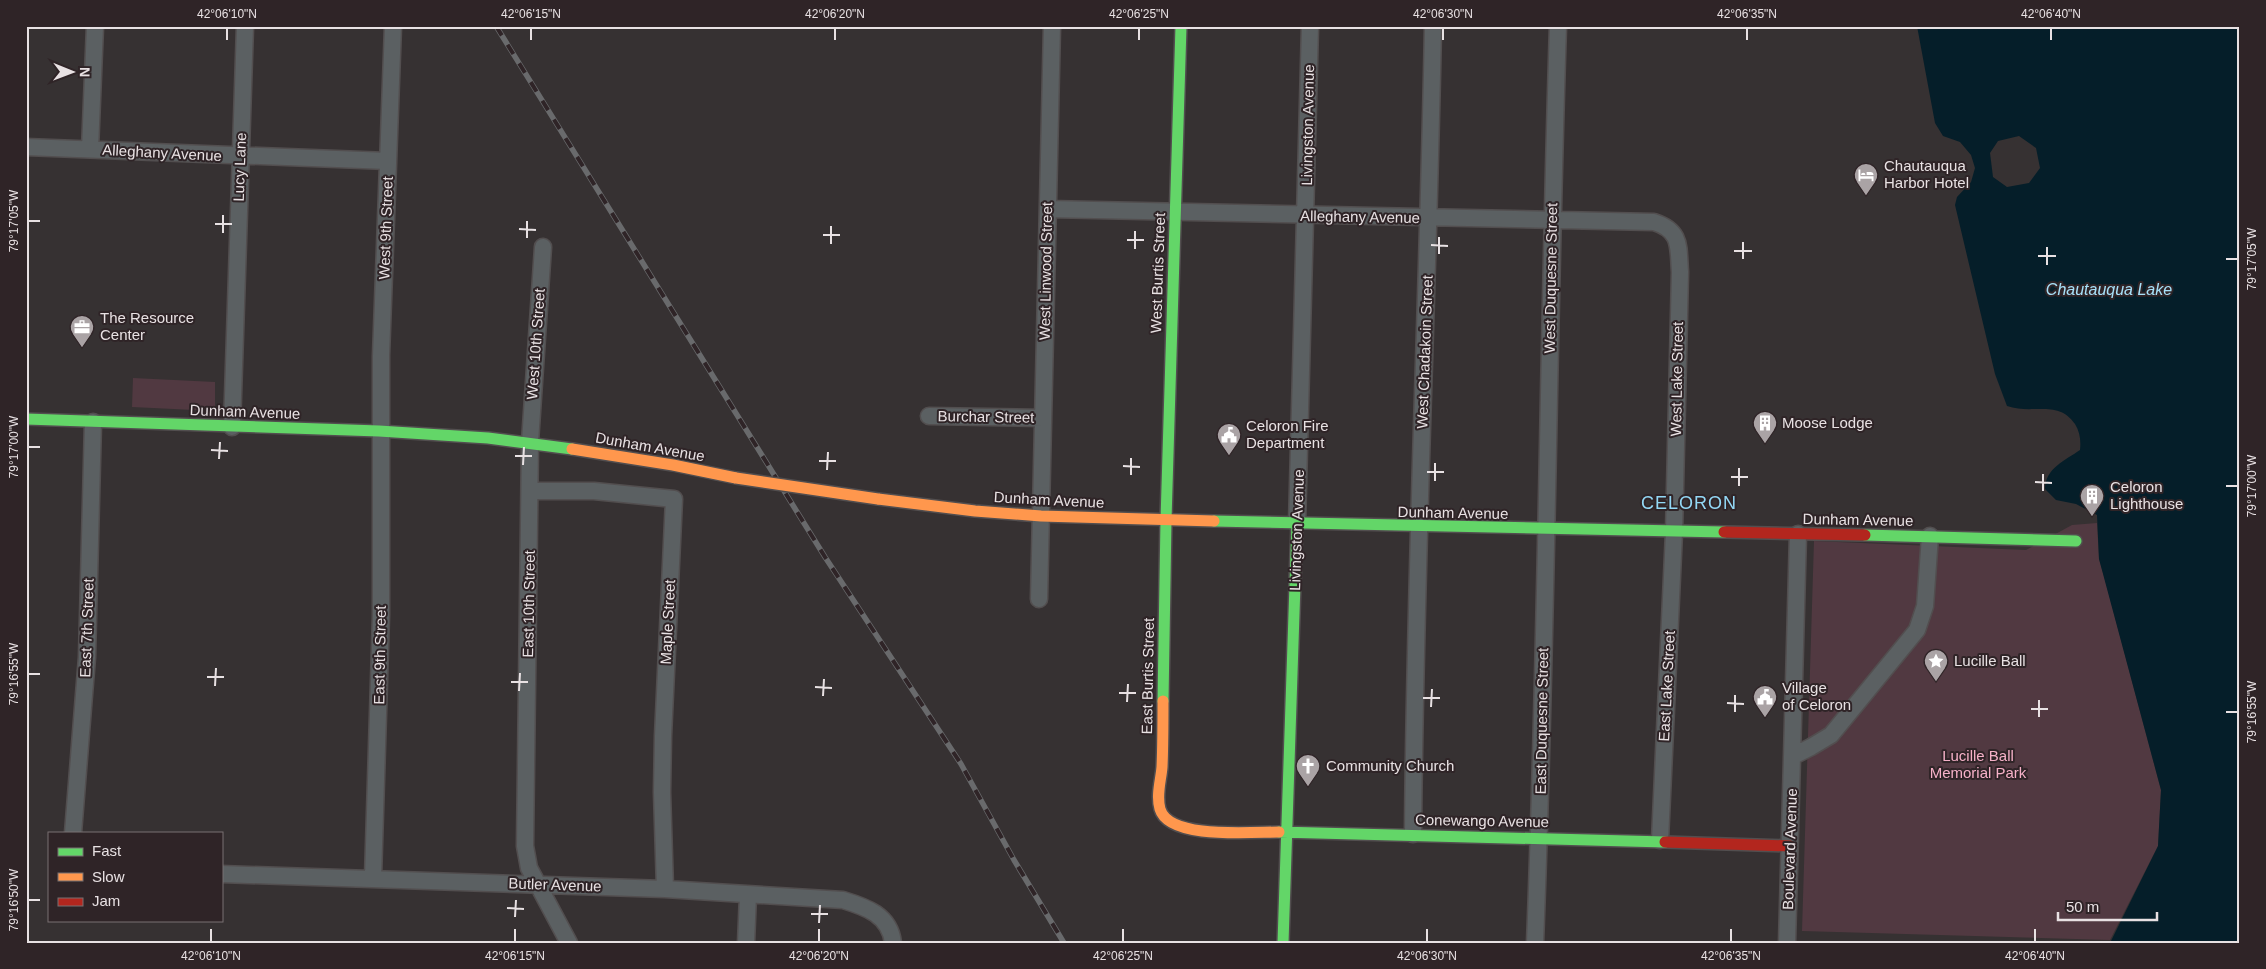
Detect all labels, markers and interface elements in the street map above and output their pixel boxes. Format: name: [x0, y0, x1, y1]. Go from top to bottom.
text: 42°06'10"N: [197, 7, 257, 21]
text: 42°06'15"N: [501, 7, 561, 21]
text: 42°06'20"N: [805, 7, 865, 21]
text: 42°06'25"N: [1109, 7, 1169, 21]
text: 42°06'30"N: [1413, 7, 1473, 21]
text: 42°06'35"N: [1717, 7, 1777, 21]
text: 42°06'40"N: [2021, 7, 2081, 21]
north arrow: [48, 48, 98, 98]
street label: Livingston Avenue: [1298, 64, 1317, 186]
text: N: [77, 67, 93, 77]
street label: Lucy Lane: [230, 132, 249, 202]
street label: Alleghany Avenue: [102, 141, 222, 164]
place label: Chautauqua Harbor Hotel: [1884, 157, 1969, 191]
hotel icon: Chautauqua Harbor Hotel: [1853, 162, 1879, 196]
street label: West 9th Street: [375, 175, 396, 280]
text: 79°17'05"W: [7, 189, 21, 252]
street label: West Linwood Street: [1036, 201, 1055, 340]
street label: West Duquesne Street: [1541, 202, 1560, 353]
street label: Alleghany Avenue: [1300, 207, 1420, 226]
street label: West Burtis Street: [1147, 212, 1168, 334]
text: 79°17'05"W: [2245, 227, 2259, 290]
street label: West Chadakoin Street: [1413, 274, 1436, 429]
water label: Chautauqua Lake: [2046, 281, 2172, 298]
street label: West 10th Street: [523, 287, 548, 400]
place label: The Resource Center: [100, 309, 194, 343]
office icon: The Resource Center: [69, 314, 95, 348]
street label: West Lake Street: [1667, 321, 1686, 437]
street label: Dunham Avenue: [189, 401, 301, 422]
street label: Burchar Street: [938, 407, 1035, 426]
building icon: Moose Lodge: [1752, 410, 1778, 444]
place label: Moose Lodge: [1782, 414, 1873, 431]
text: 79°17'00"W: [7, 415, 21, 478]
place label: Celoron Fire Department: [1246, 417, 1329, 451]
public building icon: Celoron Fire Department: [1216, 422, 1242, 456]
street label: Dunham Avenue: [594, 429, 706, 464]
text: 79°17'00"W: [2245, 454, 2259, 517]
street label: Livingston Avenue: [1286, 469, 1307, 591]
place label: Celoron Lighthouse: [2110, 478, 2183, 512]
building icon: Celoron Lighthouse: [2079, 483, 2105, 517]
street label: Dunham Avenue: [993, 488, 1105, 511]
district label: CELORON: [1641, 493, 1737, 513]
street label: Dunham Avenue: [1398, 503, 1508, 522]
street label: Dunham Avenue: [1803, 510, 1913, 529]
street label: East 10th Street: [519, 549, 538, 658]
street label: East 7th Street: [76, 577, 97, 678]
street label: Maple Street: [657, 578, 678, 665]
street label: East 9th Street: [370, 604, 389, 705]
street label: East Burtis Street: [1138, 617, 1157, 734]
street label: East Lake Street: [1655, 629, 1678, 742]
text: 79°16'55"W: [7, 642, 21, 705]
street label: East Duquesne Street: [1532, 647, 1551, 795]
place icon: Lucille Ball: [1923, 648, 1949, 682]
place label: Lucille Ball: [1954, 652, 2026, 669]
place label: Village of Celoron: [1782, 679, 1851, 713]
text: 79°16'55"W: [2245, 680, 2259, 743]
public building icon: Village of Celoron: [1752, 684, 1778, 718]
park label: Lucille Ball Memorial Park: [1930, 747, 2027, 781]
church icon: Community Church: [1295, 753, 1321, 787]
place label: Community Church: [1326, 757, 1454, 774]
street label: Boulevard Avenue: [1779, 788, 1800, 910]
street label: Conewango Avenue: [1415, 811, 1549, 830]
legend: [48, 832, 222, 922]
text: Fast: [92, 842, 122, 859]
text: 79°16'50"W: [7, 868, 21, 931]
text: Slow: [92, 868, 125, 885]
street label: Butler Avenue: [508, 874, 602, 895]
scale bar: [2058, 889, 2157, 921]
text: Jam: [92, 892, 120, 909]
text: 50 m: [2066, 898, 2099, 915]
text: 42°06'10"N: [181, 949, 241, 963]
text: 42°06'15"N: [485, 949, 545, 963]
text: 42°06'20"N: [789, 949, 849, 963]
text: 42°06'25"N: [1093, 949, 1153, 963]
text: 42°06'30"N: [1397, 949, 1457, 963]
text: 42°06'35"N: [1701, 949, 1761, 963]
text: 42°06'40"N: [2005, 949, 2065, 963]

